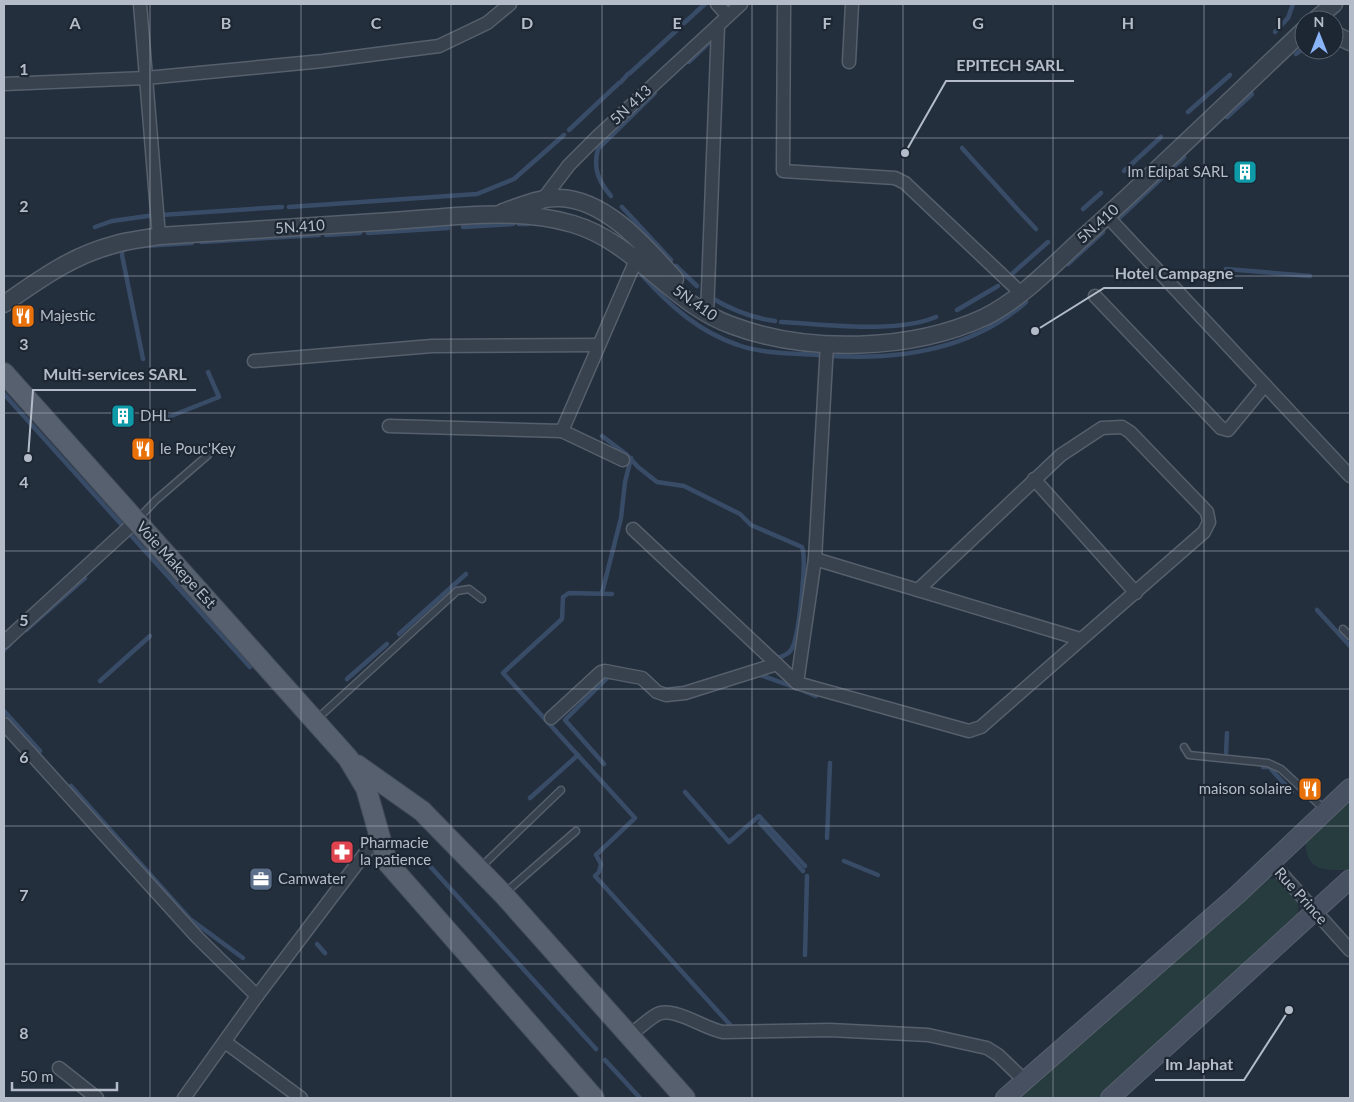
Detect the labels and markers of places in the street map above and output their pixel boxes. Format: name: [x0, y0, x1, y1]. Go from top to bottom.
callout: EPITECH SARL: [946, 50, 1074, 81]
building icon: Im Edipat SARL: [1232, 159, 1258, 185]
place label: Im Edipat SARL: [1127, 162, 1228, 180]
callout: Hotel Campagne: [1104, 257, 1243, 288]
restaurant icon: Majestic: [10, 303, 36, 329]
place label: Majestic: [40, 306, 96, 324]
callout: Multi-services SARL: [33, 359, 196, 390]
building icon: DHL: [110, 403, 136, 429]
place label: DHL: [140, 406, 171, 424]
restaurant icon: le Pouc'Key: [130, 436, 156, 462]
place label: le Pouc'Key: [160, 439, 236, 457]
restaurant icon: maison solaire: [1297, 776, 1323, 802]
place label: maison solaire: [1199, 779, 1292, 797]
place label: Pharmacie la patience: [360, 833, 431, 868]
pharmacy icon: Pharmacie la patience: [329, 839, 355, 865]
office icon: Camwater: [248, 866, 274, 892]
place label: Camwater: [278, 869, 346, 887]
callout: Im Japhat: [1155, 1049, 1244, 1080]

